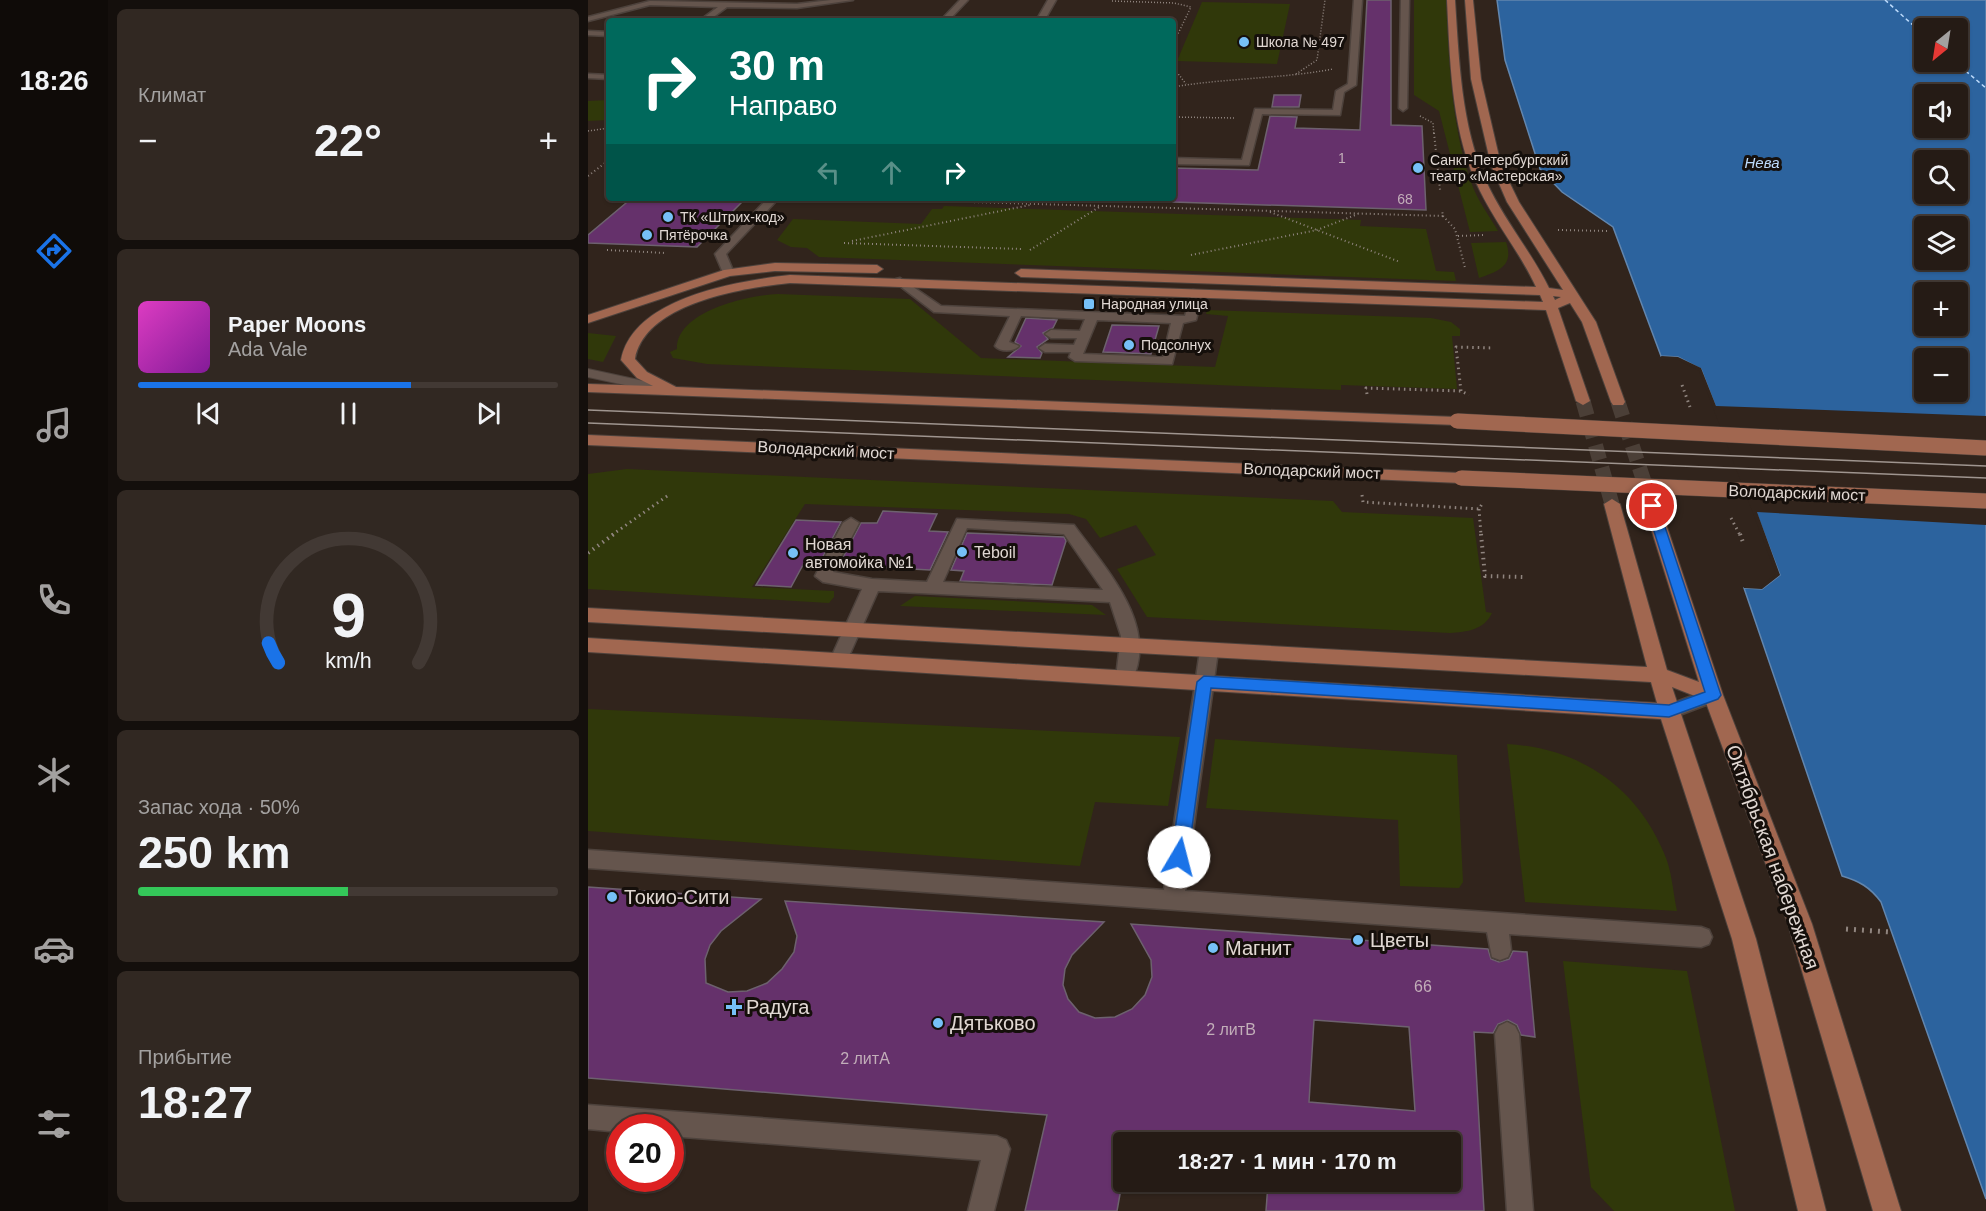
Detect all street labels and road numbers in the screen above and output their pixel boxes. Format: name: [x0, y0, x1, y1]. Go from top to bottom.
street label: Володарский мост: [757, 438, 895, 462]
street label: Володарский мост: [1243, 460, 1381, 482]
street label: Володарский мост: [1728, 482, 1866, 504]
street label: Октябрьская набережная: [1722, 742, 1824, 972]

